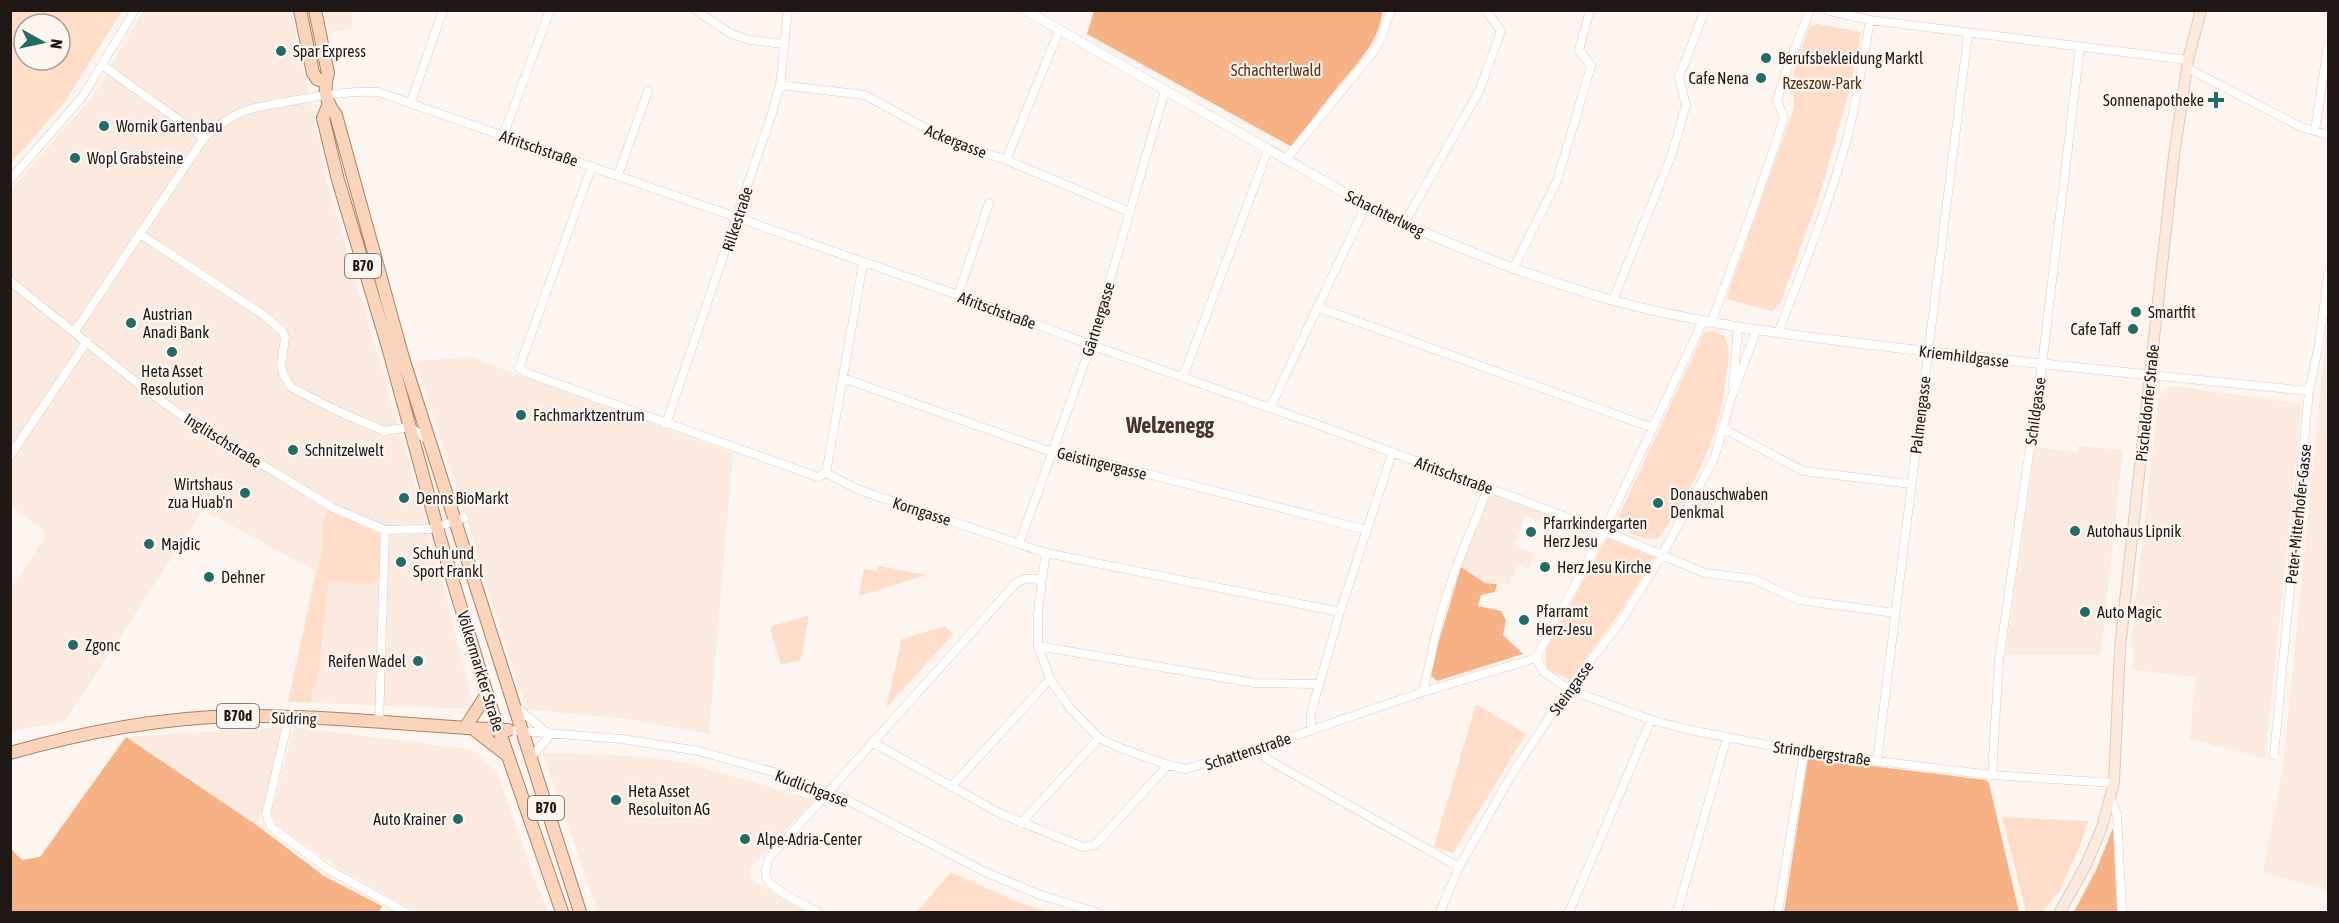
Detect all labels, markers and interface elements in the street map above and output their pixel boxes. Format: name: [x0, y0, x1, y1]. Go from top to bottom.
north arrow: [12, 12, 72, 72]
text: N: [47, 38, 66, 50]
place label: Spar Express: [293, 42, 366, 61]
marker: Spar Express: [274, 44, 288, 58]
place label: Berufsbekleidung Marktl: [1778, 49, 1924, 68]
marker: Berufsbekleidung Marktl: [1759, 51, 1773, 65]
park label: Schachterlwald: [1231, 61, 1321, 79]
place label: Cafe Nena: [1689, 69, 1749, 87]
marker: Cafe Nena: [1754, 71, 1768, 85]
park label: Rzeszow-Park: [1782, 74, 1862, 92]
place label: Sonnenapotheke: [2103, 91, 2204, 110]
marker: Sonnenapotheke: [2209, 93, 2223, 107]
place label: Wornik Gartenbau: [116, 117, 223, 135]
marker: Wornik Gartenbau: [97, 119, 111, 133]
street label: Ackergasse: [922, 121, 989, 162]
street label: Afritschstraße: [498, 126, 580, 170]
place label: Wopl Grabsteine: [87, 149, 184, 168]
marker: Wopl Grabsteine: [68, 151, 82, 165]
street label: Rilkestraße: [718, 184, 756, 254]
street label: Schachterlweg: [1342, 186, 1428, 241]
road number: B70: [345, 254, 381, 278]
street label: Gärtnergasse: [1078, 280, 1119, 359]
street label: Afritschstraße: [956, 288, 1038, 332]
place label: Smartfit: [2148, 303, 2196, 321]
place label: Austrian Anadi Bank: [143, 305, 209, 341]
marker: Smartfit: [2129, 305, 2143, 319]
marker: Austrian Anadi Bank: [124, 316, 138, 330]
place label: Cafe Taff: [2070, 320, 2121, 338]
marker: Cafe Taff: [2126, 322, 2140, 336]
street label: Kriemhildgasse: [1918, 342, 2010, 371]
street label: Pischeldorfer Straße: [2132, 343, 2162, 463]
marker: Heta Asset Resolution: [165, 345, 179, 359]
place label: Heta Asset Resolution: [140, 362, 204, 398]
street label: Palmengasse: [1906, 375, 1935, 455]
street label: Schildgasse: [2021, 376, 2050, 446]
place label: Fachmarktzentrum: [533, 406, 645, 424]
marker: Fachmarktzentrum: [514, 408, 528, 422]
street label: Inglitschstraße: [181, 409, 265, 472]
district label: Welzenegg: [1125, 412, 1215, 438]
place label: Schnitzelwelt: [305, 441, 384, 459]
marker: Schnitzelwelt: [286, 443, 300, 457]
street label: Geistingergasse: [1055, 443, 1149, 484]
street label: Peter-Mitterhofer-Gasse: [2282, 443, 2314, 585]
street label: Afritschstraße: [1413, 453, 1495, 497]
place label: Wirtshaus zua Huab'n: [168, 475, 233, 511]
place label: Donauschwaben Denkmal: [1670, 485, 1768, 521]
marker: Wirtshaus zua Huab'n: [238, 486, 252, 500]
place label: Denns BioMarkt: [416, 489, 509, 507]
marker: Denns BioMarkt: [397, 491, 411, 505]
street label: Korngasse: [890, 493, 953, 530]
marker: Donauschwaben Denkmal: [1651, 496, 1665, 510]
place label: Pfarrkindergarten Herz Jesu: [1543, 514, 1647, 550]
place label: Autohaus Lipnik: [2087, 522, 2181, 541]
marker: Autohaus Lipnik: [2068, 524, 2082, 538]
marker: Pfarrkindergarten Herz Jesu: [1524, 525, 1538, 539]
place label: Majdic: [161, 535, 200, 554]
marker: Majdic: [142, 537, 156, 551]
place label: Schuh und Sport Frankl: [413, 544, 484, 581]
marker: Schuh und Sport Frankl: [394, 555, 408, 569]
place label: Herz Jesu Kirche: [1557, 558, 1651, 576]
marker: Herz Jesu Kirche: [1538, 560, 1552, 574]
place label: Dehner: [221, 568, 265, 586]
marker: Dehner: [202, 570, 216, 584]
place label: Pfarramt Herz-Jesu: [1536, 602, 1593, 638]
place label: Auto Magic: [2097, 603, 2161, 622]
marker: Auto Magic: [2078, 605, 2092, 619]
street label: Völkermarkter Straße: [454, 609, 508, 733]
marker: Pfarramt Herz-Jesu: [1517, 613, 1531, 627]
place label: Zgonc: [85, 636, 120, 655]
marker: Zgonc: [66, 638, 80, 652]
place label: Reifen Wadel: [328, 652, 407, 670]
marker: Reifen Wadel: [411, 654, 425, 668]
street label: Steingasse: [1545, 657, 1597, 719]
road number: B70d: [217, 704, 259, 728]
street label: Südring: [271, 708, 317, 729]
street label: Schattenstraße: [1203, 729, 1293, 773]
street label: Strindbergstraße: [1772, 737, 1872, 770]
street label: Kudlichgasse: [772, 766, 851, 811]
place label: Heta Asset Resoluiton AG: [628, 782, 710, 818]
marker: Heta Asset Resoluiton AG: [609, 793, 623, 807]
road number: B70: [528, 796, 564, 820]
place label: Auto Krainer: [373, 810, 446, 828]
marker: Auto Krainer: [451, 812, 465, 826]
place label: Alpe-Adria-Center: [757, 830, 862, 849]
marker: Alpe-Adria-Center: [738, 832, 752, 846]

